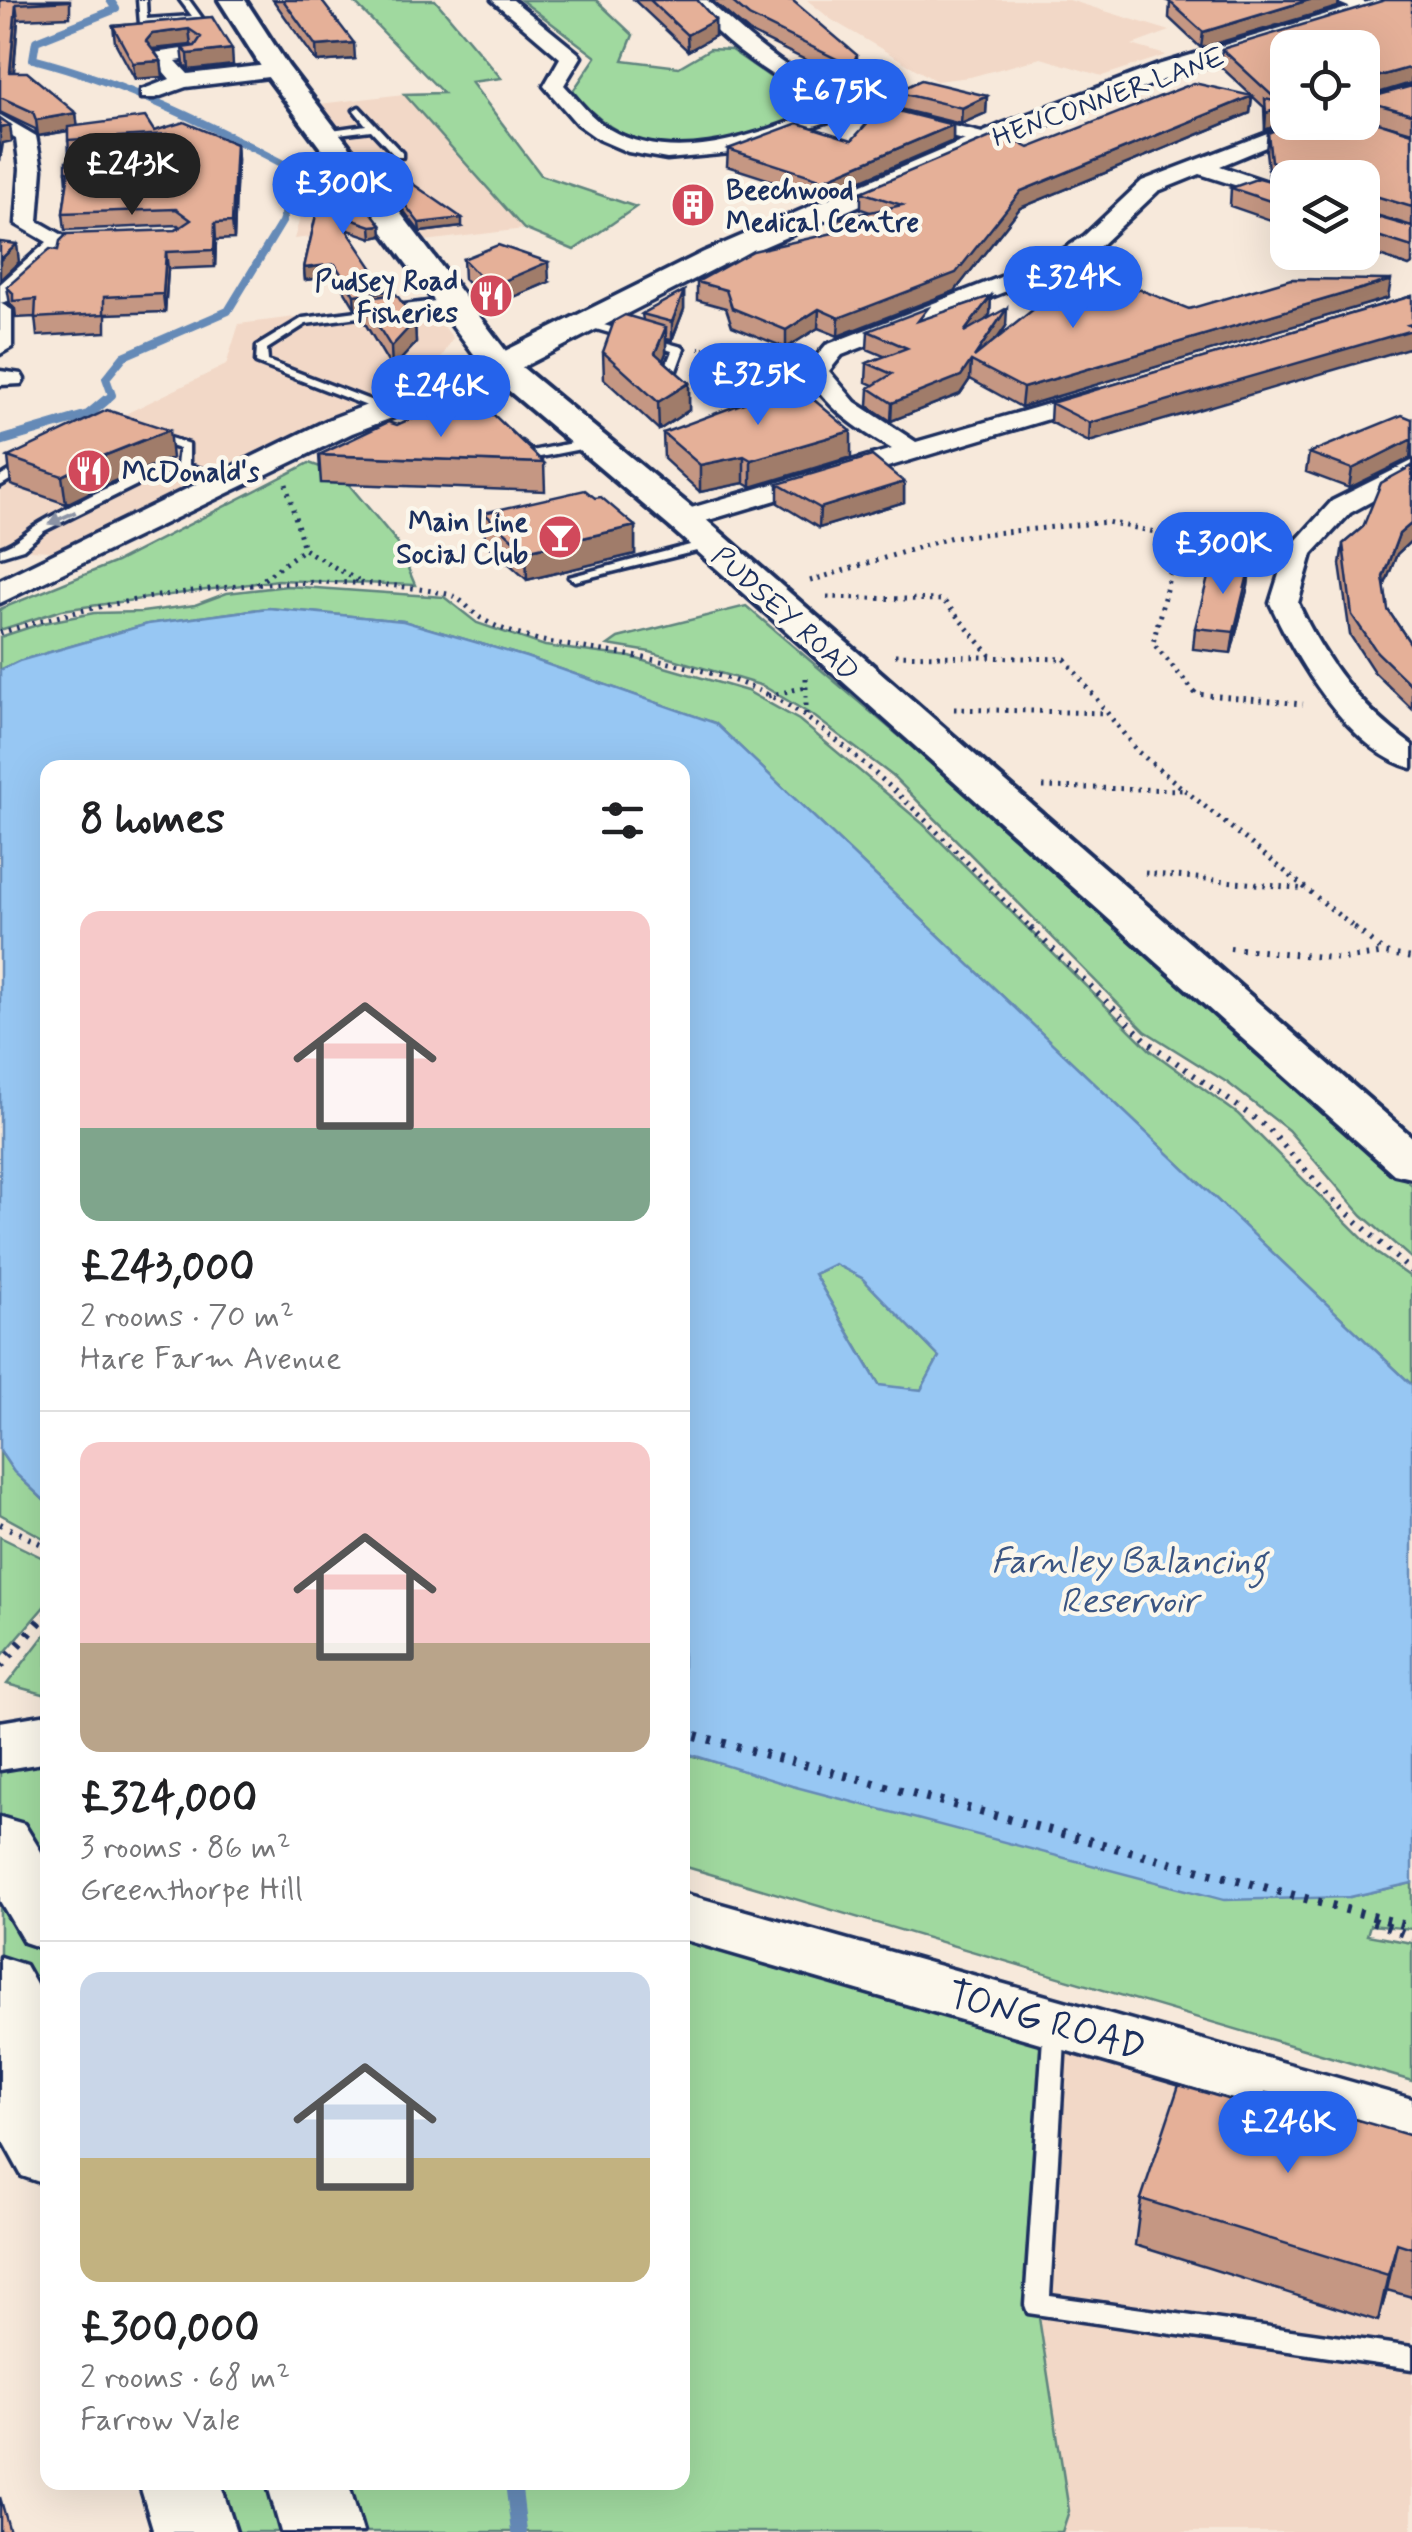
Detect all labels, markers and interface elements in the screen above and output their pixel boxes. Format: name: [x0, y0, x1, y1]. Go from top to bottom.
map controls: [1270, 30, 1380, 270]
button: locate: [1270, 30, 1380, 140]
street label: HENCONNER LANE: [988, 39, 1230, 158]
pin: £675K: [769, 59, 909, 144]
text: £675K: [791, 70, 887, 112]
pin: £243K: [62, 133, 202, 218]
text: £243K: [85, 144, 179, 186]
pin: £300K: [273, 152, 413, 237]
button: layers: [1270, 160, 1380, 270]
text: £300K: [294, 163, 392, 205]
place label: Beechwood Medical Centre: [726, 173, 919, 242]
building icon: Beechwood Medical Centre: [670, 182, 716, 228]
pin: £324K: [1003, 246, 1143, 331]
text: £324K: [1025, 257, 1121, 299]
place label: Pudsey Road Fisheries: [315, 264, 458, 333]
restaurant icon: Pudsey Road Fisheries: [468, 273, 514, 319]
pin: £325K: [688, 343, 828, 428]
text: £325K: [711, 354, 805, 396]
pin: £246K: [371, 355, 511, 440]
text: £246K: [393, 366, 489, 408]
restaurant icon: McDonald's: [66, 448, 112, 494]
place label: McDonald's: [122, 455, 260, 492]
place label: Main Line Social Club: [396, 505, 528, 574]
one-way arrow: [47, 510, 77, 526]
pin: £300K: [1153, 512, 1293, 597]
bar icon: Main Line Social Club: [537, 514, 583, 560]
text: £300K: [1174, 523, 1272, 565]
street label: PUDSEY ROAD: [703, 539, 866, 691]
text: 8 homes: [80, 793, 225, 848]
icon: filters: [595, 793, 650, 848]
icon: home: [275, 976, 455, 1156]
text: £243,000: [80, 1241, 255, 1296]
text: 2 rooms · 70 m²: [80, 1296, 294, 1338]
text: Hare Farm Avenue: [80, 1338, 341, 1380]
icon: home: [275, 1507, 455, 1687]
water label: Farnley Balancing Reservoir: [991, 1539, 1270, 1625]
text: £324,000: [80, 1772, 257, 1827]
text: 3 rooms · 86 m²: [80, 1827, 291, 1869]
text: Greenthorpe Hill: [80, 1869, 303, 1911]
street label: TONG ROAD: [942, 1971, 1151, 2074]
icon: home: [275, 2037, 455, 2217]
pin: £246K: [1218, 2091, 1358, 2176]
text: £246K: [1240, 2102, 1336, 2144]
text: £300,000: [80, 2302, 260, 2357]
text: 2 rooms · 68 m²: [80, 2357, 290, 2399]
text: Farrow Vale: [80, 2399, 240, 2441]

